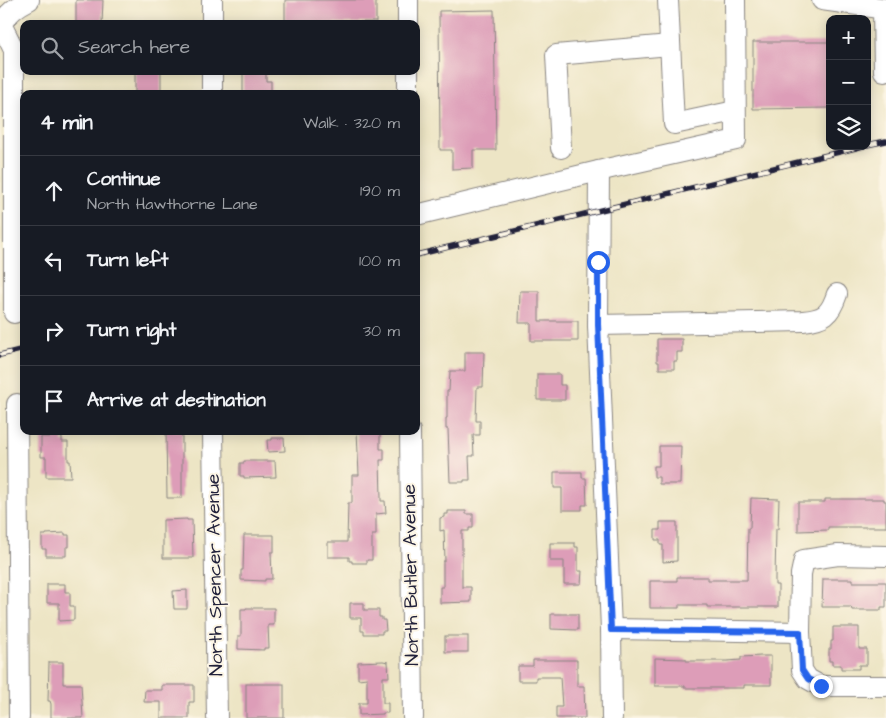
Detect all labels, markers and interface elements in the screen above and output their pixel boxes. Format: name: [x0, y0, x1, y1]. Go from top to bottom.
map controls: [826, 15, 871, 150]
button: +: [826, 15, 871, 60]
search box: [20, 20, 420, 75]
icon: search: [38, 34, 66, 62]
text: Search here: [78, 34, 190, 61]
button: −: [826, 60, 871, 105]
button: layers: [826, 105, 871, 150]
text: 4 min: [40, 108, 93, 137]
text: Walk · 320 m: [303, 112, 400, 134]
text: Continue: [87, 166, 161, 193]
icon: ahead: [40, 177, 68, 205]
text: 190 m: [360, 180, 400, 202]
text: North Hawthorne Lane: [87, 193, 258, 215]
icon: left: [40, 247, 68, 275]
text: Turn left: [87, 247, 168, 274]
text: 100 m: [359, 250, 400, 272]
route start: [587, 251, 610, 274]
icon: right: [40, 317, 68, 345]
text: Turn right: [87, 317, 176, 344]
text: 30 m: [363, 320, 400, 342]
icon: arrive: [40, 387, 68, 415]
text: Arrive at destination: [87, 387, 266, 414]
street label: North Spencer Avenue: [200, 474, 230, 676]
street label: North Butler Avenue: [396, 484, 426, 666]
route end: [810, 675, 833, 698]

